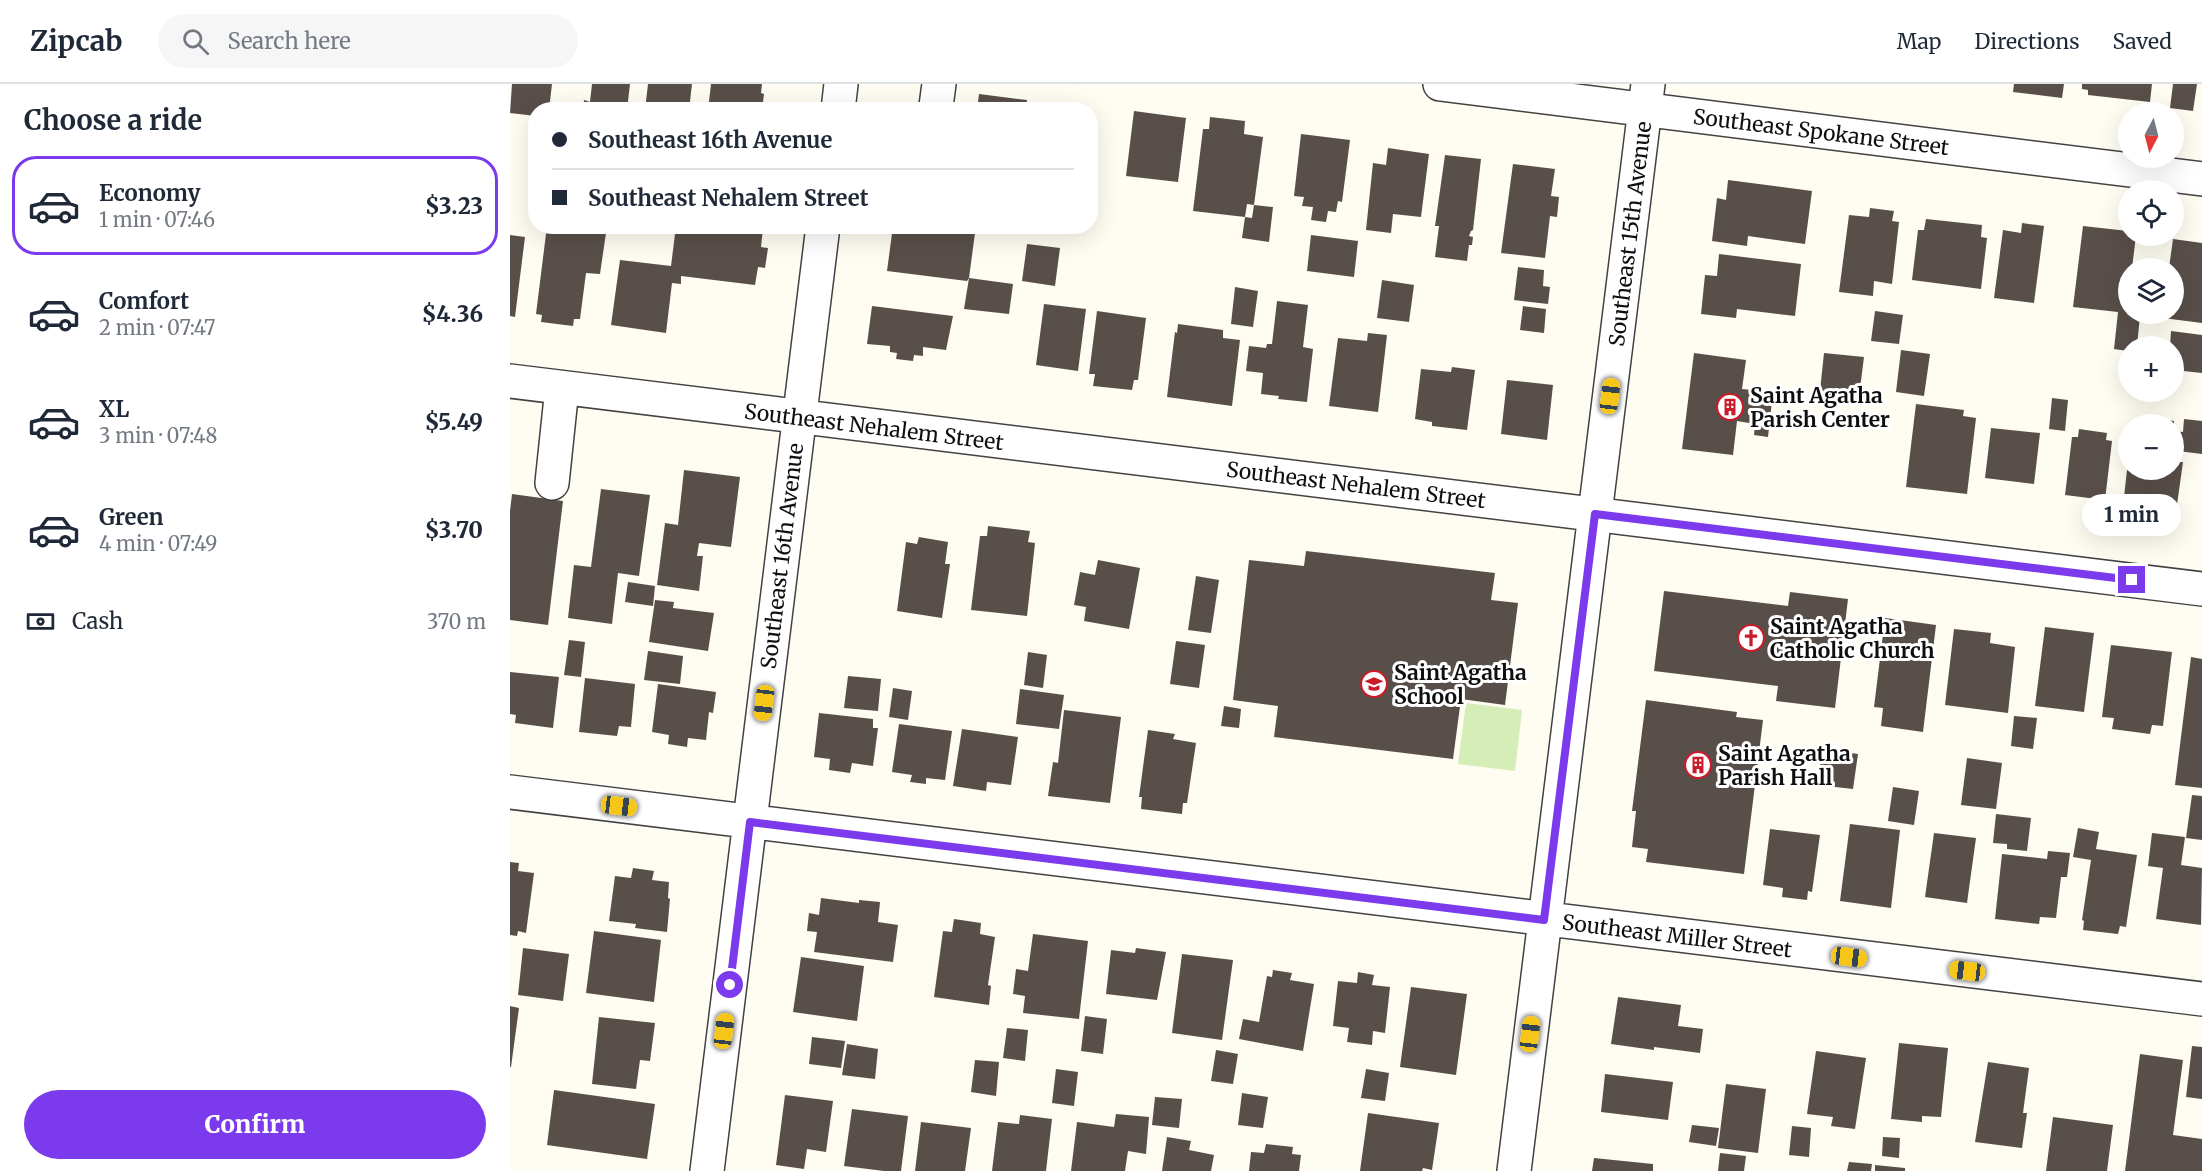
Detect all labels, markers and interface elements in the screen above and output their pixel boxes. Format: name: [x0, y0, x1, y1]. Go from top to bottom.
search box: [158, 14, 578, 68]
text: Zipcab: [30, 23, 122, 59]
icon: search: [179, 25, 212, 58]
text: Search here: [227, 27, 351, 55]
text: Map: [1897, 28, 1941, 55]
text: Directions: [1974, 28, 2079, 55]
text: Saved: [2112, 28, 2172, 55]
north arrow: [2118, 102, 2184, 168]
map controls: [2118, 102, 2184, 480]
text: Choose a ride: [24, 103, 202, 137]
street label: Southeast Spokane Street: [1691, 103, 1951, 161]
street label: Southeast 15th Avenue: [1603, 120, 1657, 348]
text: Southeast 16th Avenue: [588, 126, 832, 154]
icon: car: [27, 179, 81, 233]
text: Economy: [99, 179, 200, 207]
button: locate: [2118, 180, 2184, 246]
text: Southeast Nehalem Street: [588, 184, 868, 212]
text: $3.23: [425, 192, 483, 220]
text: 1 min · 07:46: [99, 207, 215, 232]
button: layers: [2118, 258, 2184, 324]
icon: car: [27, 287, 81, 341]
text: Comfort: [99, 287, 189, 315]
text: $4.36: [422, 300, 483, 328]
text: 2 min · 07:47: [99, 315, 215, 340]
button: +: [2118, 336, 2184, 402]
car: [1599, 377, 1621, 415]
place label: Saint Agatha Parish Center: [1750, 382, 1890, 433]
building icon: Saint Agatha Parish Center: [1715, 392, 1745, 422]
icon: car: [27, 395, 81, 449]
text: XL: [99, 395, 129, 423]
street label: Southeast Nehalem Street: [743, 398, 1005, 456]
text: $5.49: [425, 408, 483, 436]
button: −: [2118, 414, 2184, 480]
text: 3 min · 07:48: [99, 423, 217, 448]
street label: Southeast 16th Avenue: [755, 442, 809, 670]
street label: Southeast Nehalem Street: [1225, 456, 1487, 514]
callout: 1 min: [2082, 493, 2182, 535]
text: 1 min: [2104, 502, 2159, 527]
icon: car: [27, 503, 81, 557]
text: Green: [99, 503, 163, 531]
text: $3.70: [425, 516, 483, 544]
text: 4 min · 07:49: [99, 531, 217, 556]
route end: [2118, 566, 2145, 593]
icon: cash: [24, 605, 57, 638]
text: Cash: [72, 607, 123, 635]
text: 370 m: [427, 609, 486, 634]
place label: Saint Agatha Catholic Church: [1770, 613, 1934, 664]
church icon: Saint Agatha Catholic Church: [1736, 623, 1766, 653]
place label: Saint Agatha School: [1394, 659, 1527, 710]
school or university icon: Saint Agatha School: [1359, 669, 1389, 699]
car: [753, 684, 775, 722]
place label: Saint Agatha Parish Hall: [1718, 740, 1851, 791]
building icon: Saint Agatha Parish Hall: [1683, 750, 1713, 780]
car: [600, 795, 638, 817]
street label: Southeast Miller Street: [1560, 908, 1794, 964]
car: [1830, 946, 1868, 968]
car: [1948, 960, 1986, 982]
route start: [716, 971, 743, 998]
car: [713, 1012, 735, 1050]
car: [1519, 1015, 1541, 1053]
button: Confirm: [24, 1090, 486, 1159]

